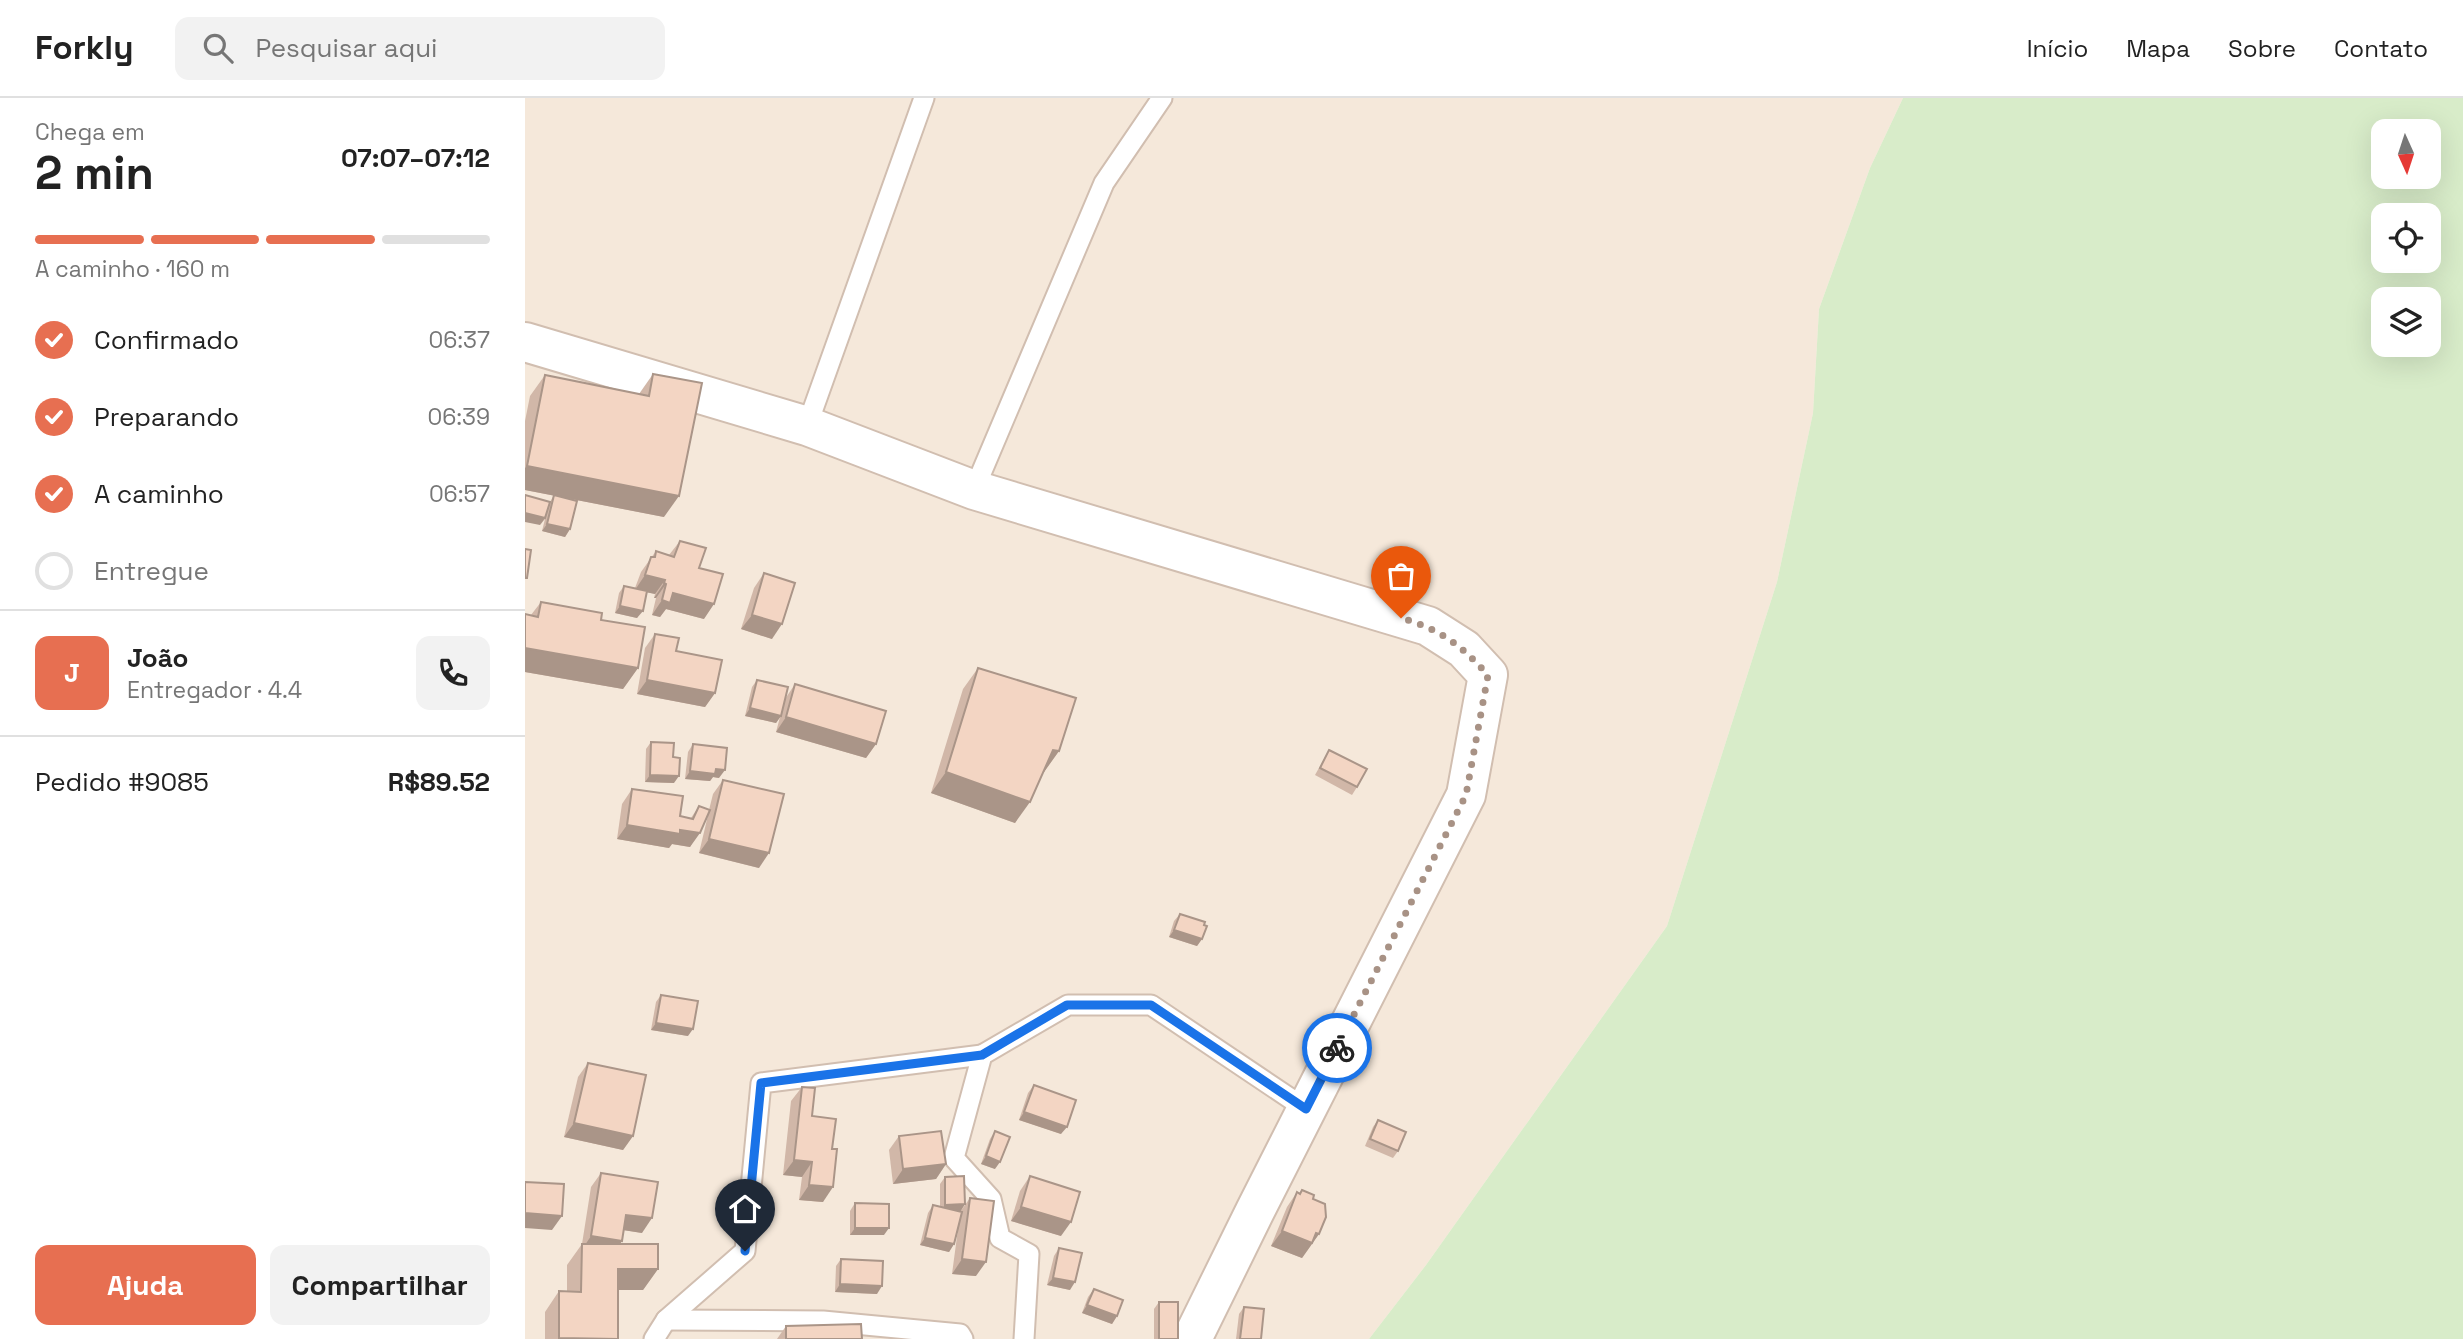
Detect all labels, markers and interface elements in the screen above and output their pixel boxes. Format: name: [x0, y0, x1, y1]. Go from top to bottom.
search box: [175, 17, 665, 80]
text: Forkly: [35, 27, 133, 69]
icon: search: [199, 29, 237, 67]
text: Pesquisar aqui: [255, 31, 437, 65]
text: Início: [2027, 33, 2088, 64]
text: Mapa: [2126, 33, 2190, 64]
text: Sobre: [2228, 33, 2296, 64]
text: Contato: [2334, 33, 2428, 64]
text: Chega em: [35, 117, 145, 147]
north arrow: [2371, 119, 2441, 189]
map controls: [2371, 119, 2441, 357]
text: 07:07–07:12: [341, 141, 490, 175]
text: 2 min: [35, 144, 154, 202]
button: locate: [2371, 203, 2441, 273]
text: A caminho · 160 m: [35, 254, 230, 284]
button: layers: [2371, 287, 2441, 357]
icon: check: [35, 321, 73, 359]
text: Confirmado: [94, 323, 239, 357]
text: 06:37: [428, 325, 490, 355]
icon: check: [35, 398, 73, 436]
text: Preparando: [94, 400, 239, 434]
text: 06:39: [427, 402, 490, 432]
icon: check: [35, 475, 73, 513]
text: A caminho: [94, 477, 224, 511]
text: 06:57: [429, 479, 490, 509]
pin: [1371, 546, 1431, 618]
text: Entregue: [94, 554, 209, 588]
icon: bag: [1382, 557, 1420, 595]
button: phone: [416, 636, 490, 710]
text: João: [127, 641, 188, 675]
text: J: [64, 656, 80, 690]
text: Entregador · 4.4: [127, 675, 302, 705]
text: Pedido #9085: [35, 765, 209, 799]
text: R$89.52: [388, 765, 490, 799]
courier: [1302, 1013, 1372, 1083]
icon: bike: [1318, 1029, 1356, 1067]
pin: [715, 1179, 775, 1251]
icon: home: [726, 1190, 764, 1228]
button: Ajuda: [35, 1245, 256, 1325]
button: Compartilhar: [270, 1245, 490, 1325]

